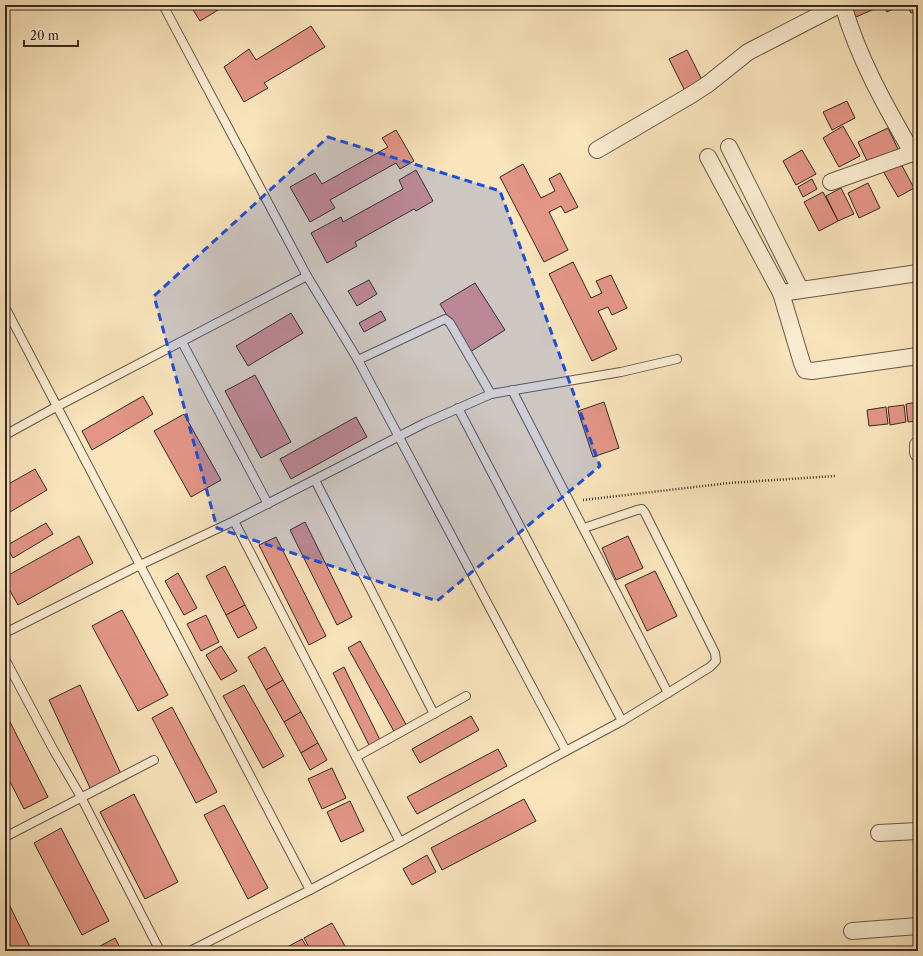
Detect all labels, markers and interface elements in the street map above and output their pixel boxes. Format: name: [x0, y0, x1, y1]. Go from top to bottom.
scale bar: [24, 22, 78, 48]
text: 20 m: [30, 28, 59, 43]

